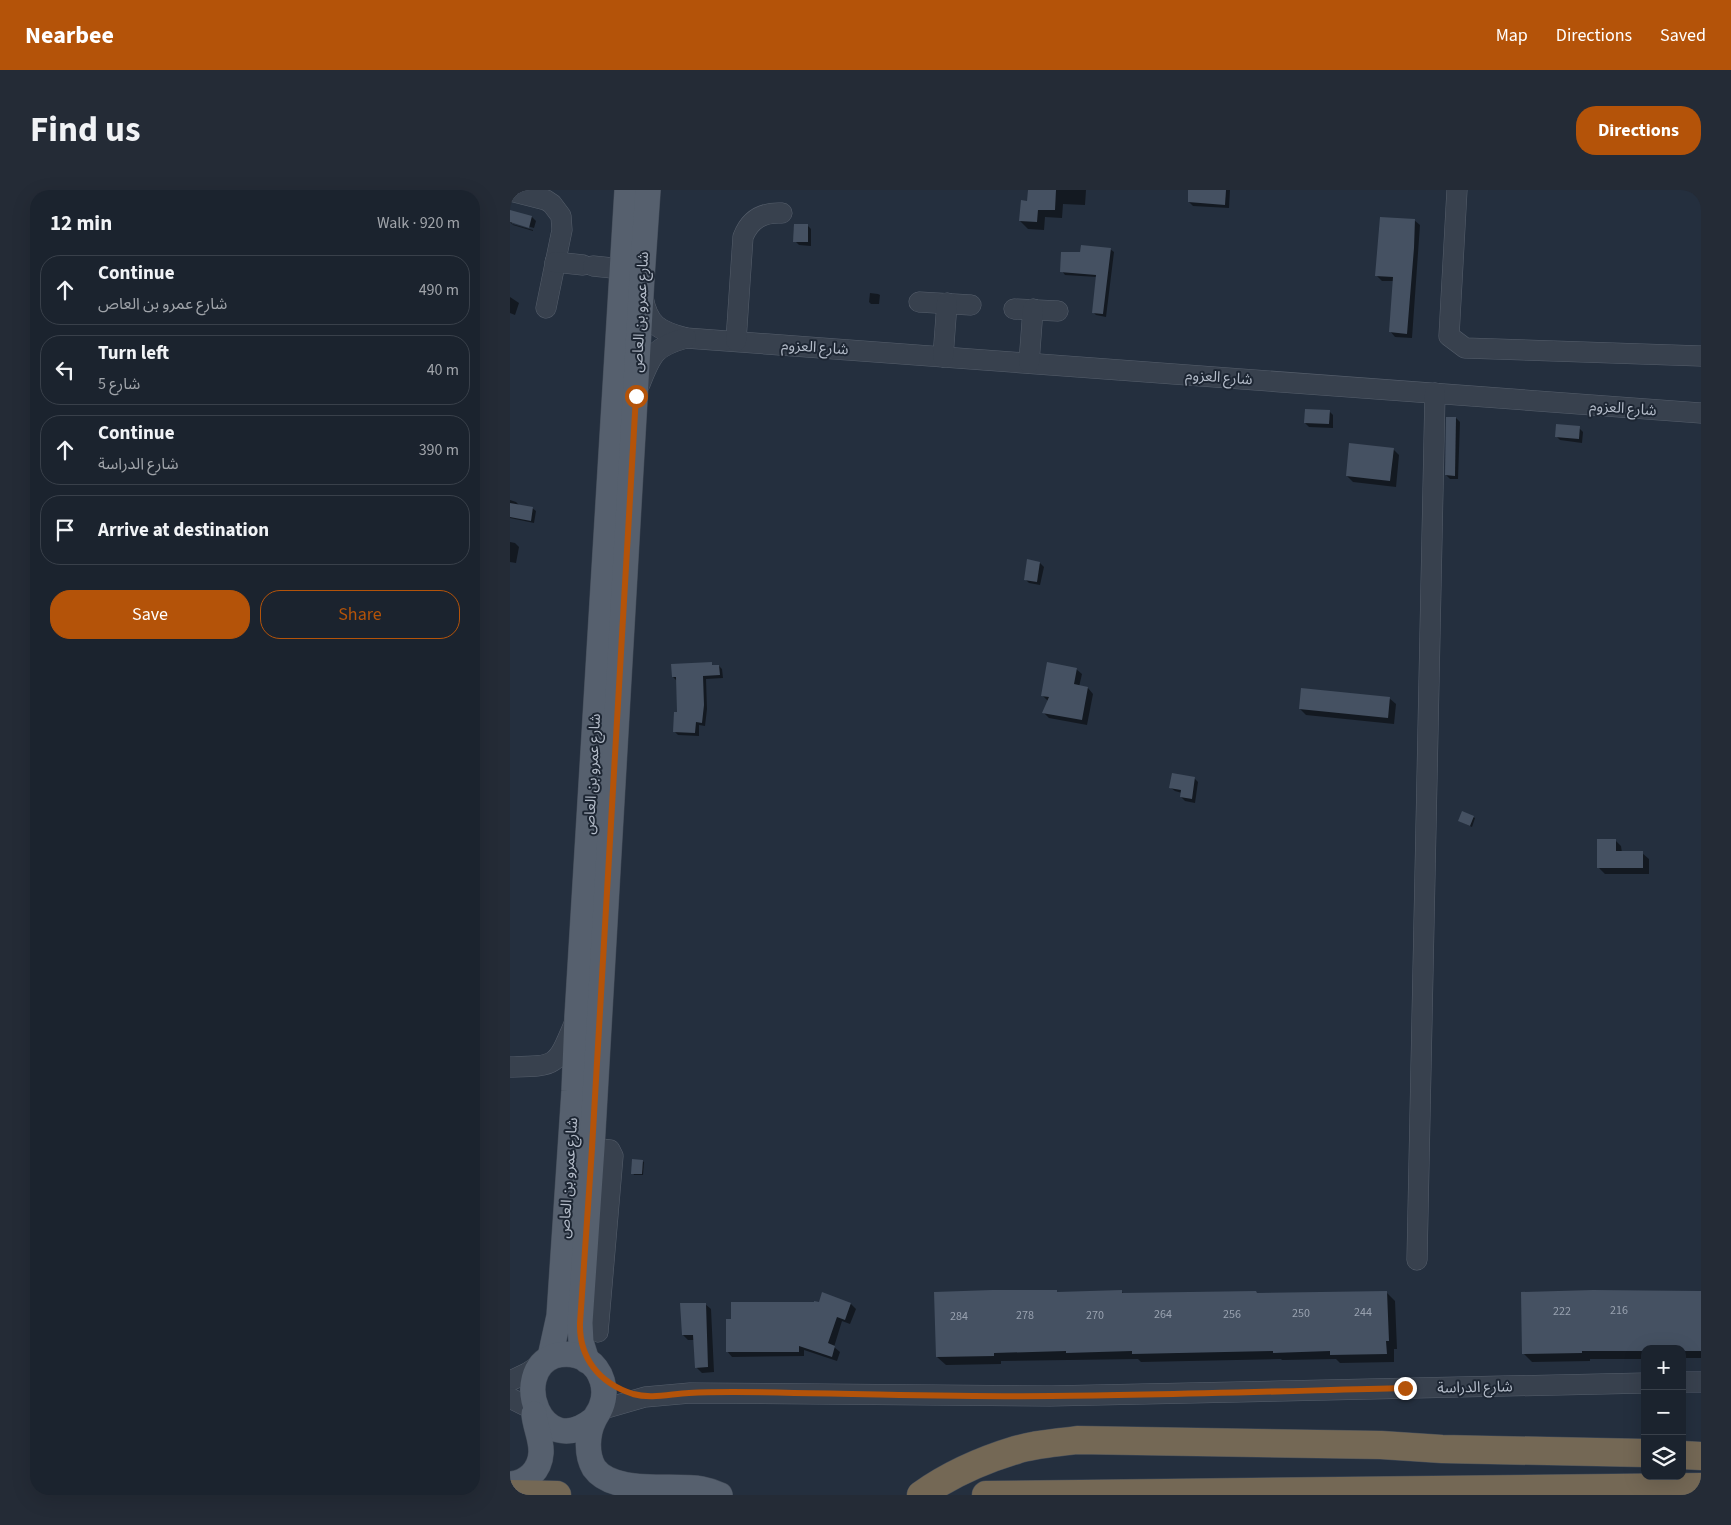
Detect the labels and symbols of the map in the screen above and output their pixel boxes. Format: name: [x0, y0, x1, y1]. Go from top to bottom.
street label: شارع عمرو بن العاص: [627, 251, 655, 373]
street label: شارع العزوم: [781, 335, 850, 361]
street label: شارع العزوم: [1185, 365, 1254, 391]
route start: [625, 385, 648, 408]
street label: شارع العزوم: [1589, 396, 1658, 422]
street label: شارع عمرو بن العاص: [579, 713, 607, 835]
street label: شارع عمرو بن العاص: [554, 1117, 584, 1239]
house number: 216: [1610, 1302, 1628, 1319]
house number: 222: [1553, 1303, 1571, 1320]
house number: 244: [1354, 1304, 1372, 1321]
house number: 250: [1292, 1305, 1310, 1322]
house number: 264: [1154, 1306, 1172, 1323]
house number: 256: [1223, 1306, 1241, 1323]
house number: 278: [1016, 1307, 1034, 1324]
house number: 270: [1086, 1307, 1104, 1324]
house number: 284: [950, 1308, 968, 1325]
street label: شارع الدراسة: [1437, 1376, 1513, 1400]
route end: [1394, 1377, 1417, 1400]

